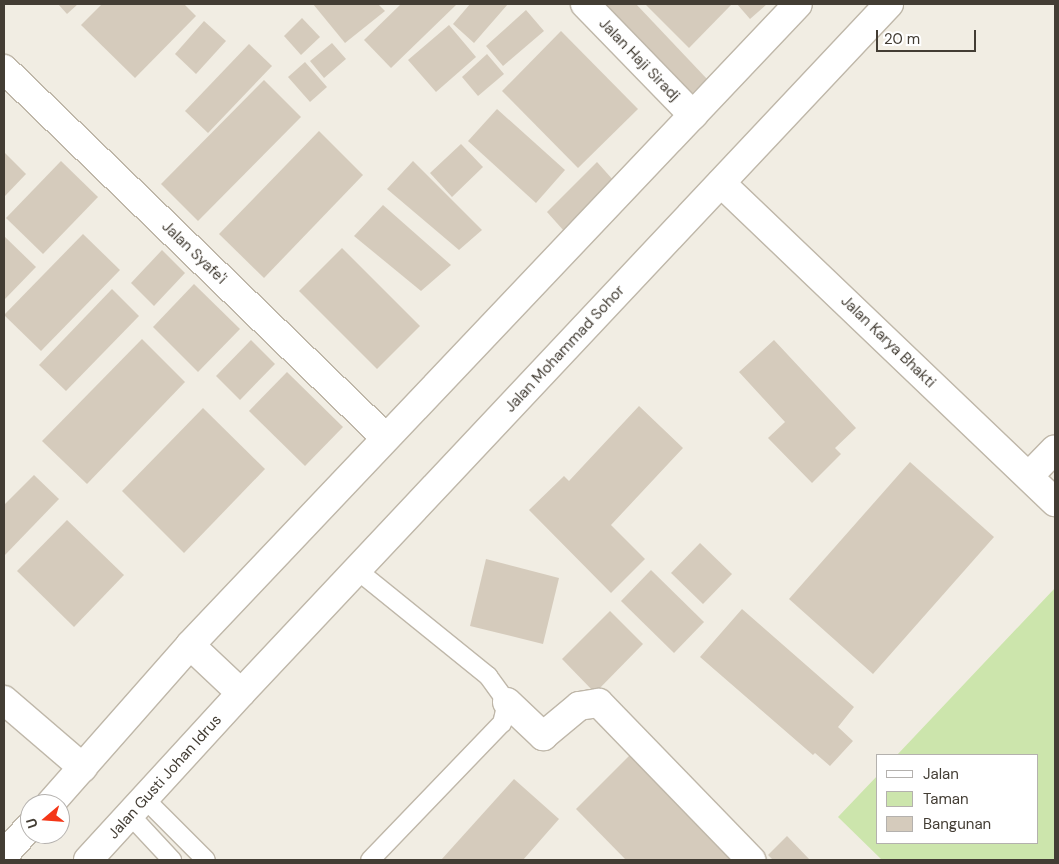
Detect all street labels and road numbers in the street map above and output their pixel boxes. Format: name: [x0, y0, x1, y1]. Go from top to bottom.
street label: Jalan Haji Siradj: [595, 15, 683, 105]
street label: Jalan Syafe'i: [158, 218, 230, 288]
street label: Jalan Mohammad Sohor: [501, 282, 629, 416]
street label: Jalan Karya Bhakti: [837, 292, 939, 392]
street label: Jalan Gusti Johan Idrus: [105, 711, 225, 843]

